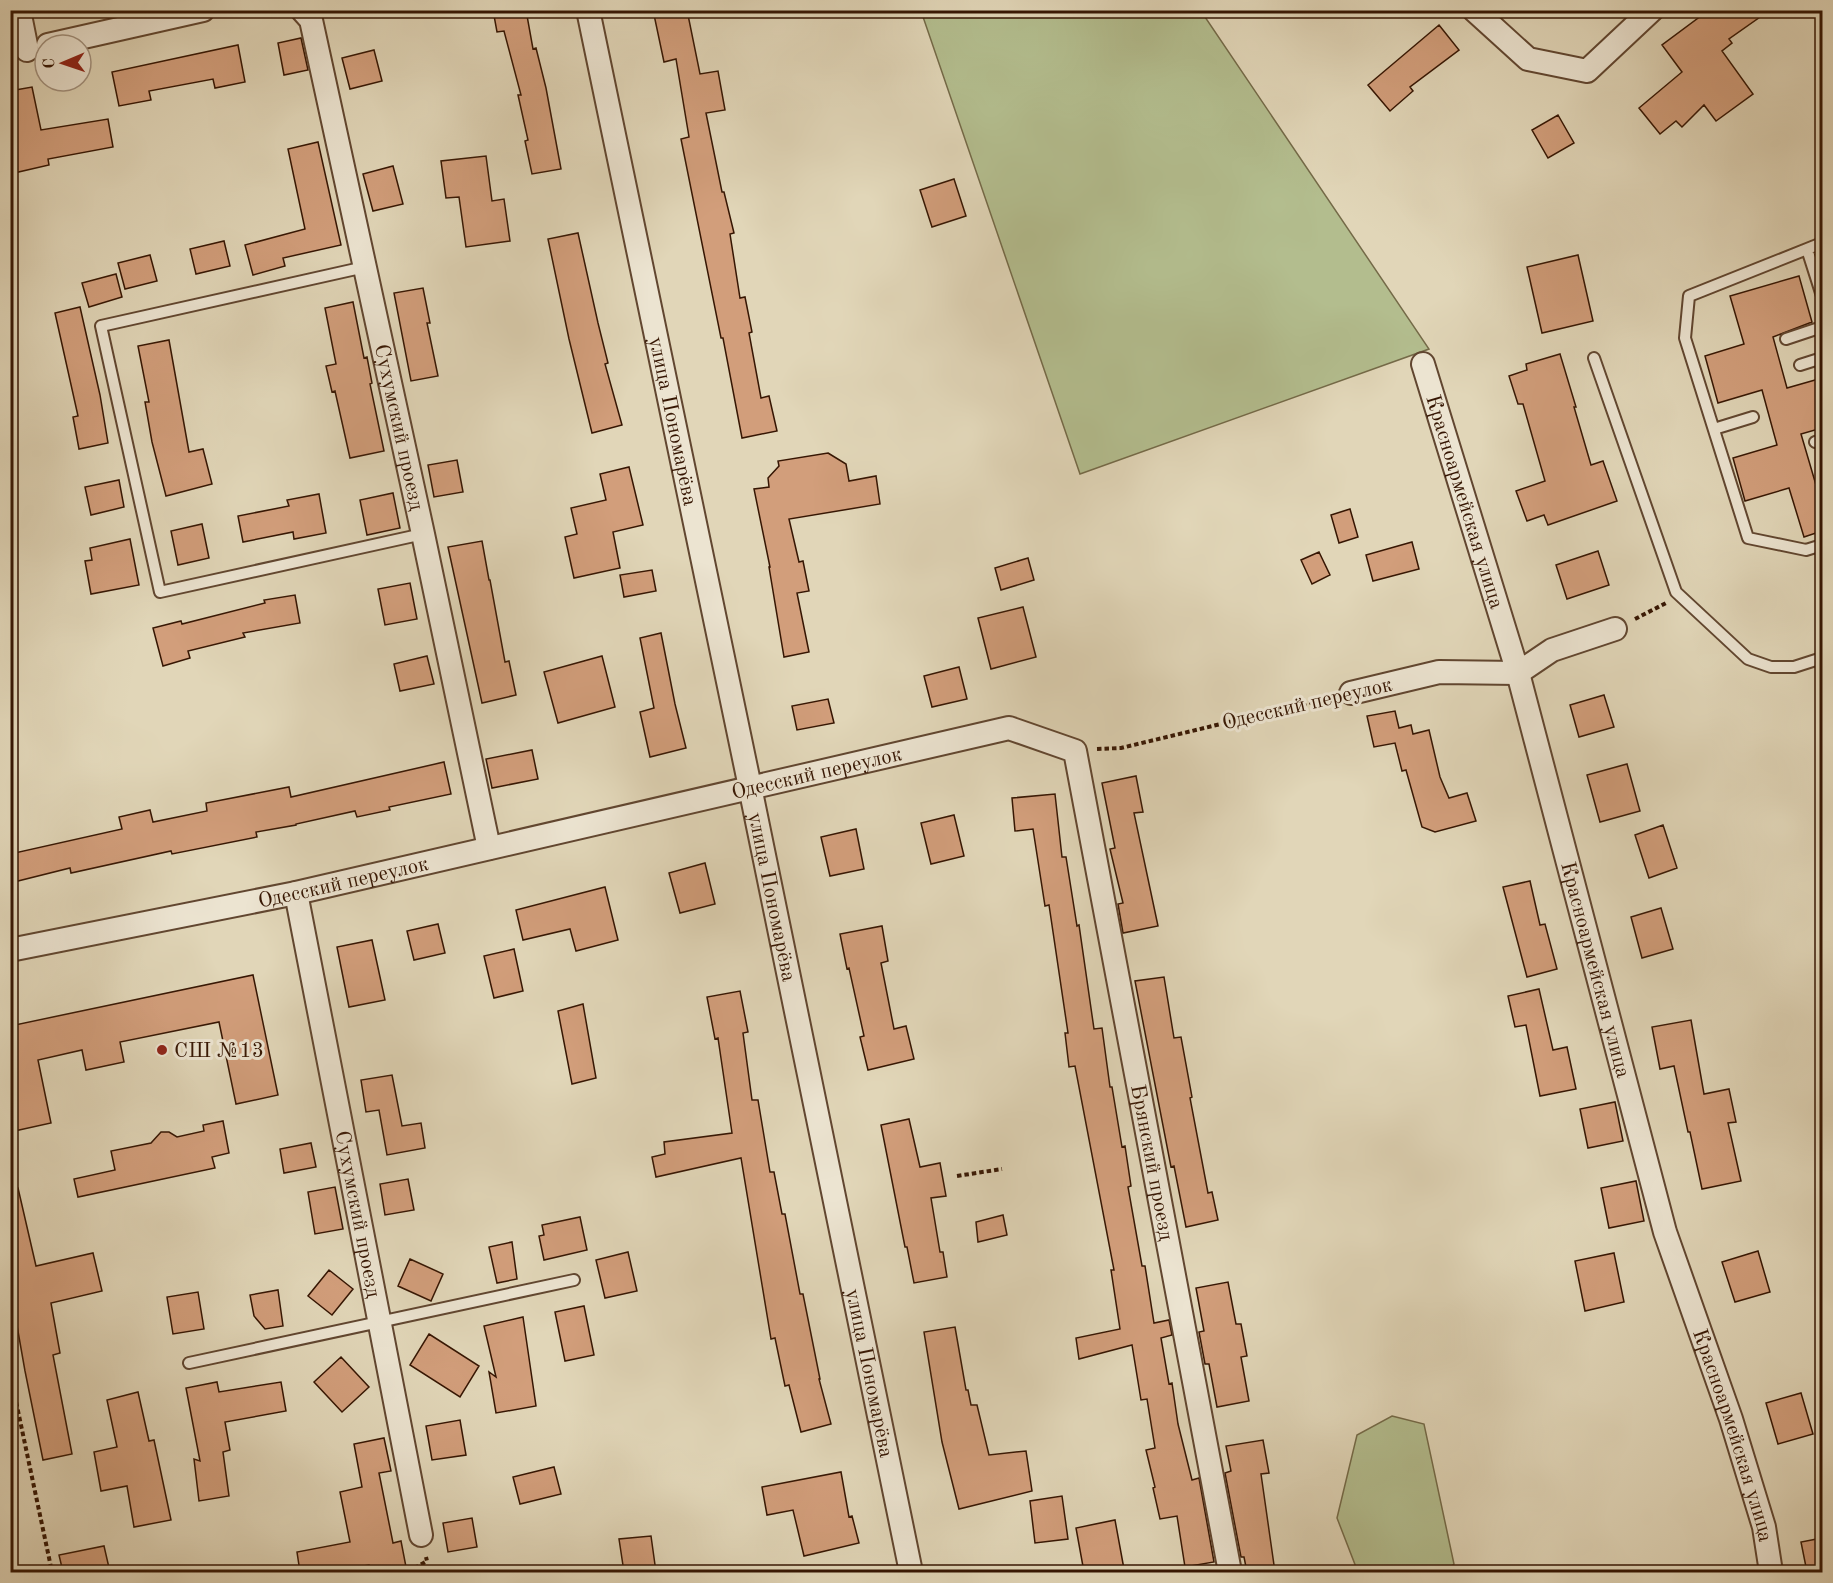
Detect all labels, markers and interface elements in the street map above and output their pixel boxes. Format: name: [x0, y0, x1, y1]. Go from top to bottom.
north arrow: [33, 33, 93, 93]
text: С: [42, 58, 58, 69]
street label: улица Пономарёва: [644, 335, 700, 508]
street label: Сухумский проезд: [370, 342, 427, 513]
street label: Красноармейская улица: [1421, 393, 1507, 612]
street label: Одесский переулок: [1220, 675, 1395, 734]
street label: Одесский переулок: [730, 744, 905, 804]
street label: улица Пономарёва: [744, 811, 799, 984]
street label: Одесский переулок: [256, 854, 431, 912]
street label: Красноармейская улица: [1556, 860, 1633, 1080]
place label: СШ №13: [174, 1041, 264, 1062]
marker: СШ №13: [155, 1043, 169, 1057]
street label: Брянский проезд: [1126, 1083, 1176, 1243]
street label: Сухумский проезд: [331, 1129, 384, 1300]
street label: улица Пономарёва: [841, 1287, 896, 1460]
street label: Красноармейская улица: [1688, 1326, 1775, 1543]

